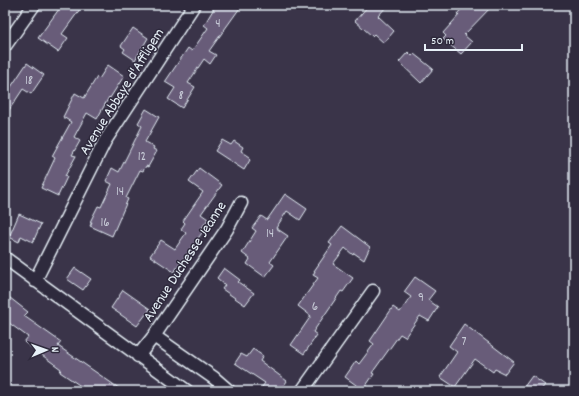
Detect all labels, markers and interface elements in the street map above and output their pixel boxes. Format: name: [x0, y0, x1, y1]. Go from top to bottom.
house number: 4: [215, 15, 221, 34]
street label: Avenue Abbaye d'Affligem: [75, 24, 171, 160]
scale bar: [425, 26, 522, 52]
text: 50 m: [431, 33, 454, 50]
house number: 18: [25, 72, 33, 91]
house number: 8: [178, 87, 184, 106]
house number: 12: [138, 148, 146, 167]
house number: 14: [116, 183, 124, 202]
street label: Avenue Duchesse Jeanne: [138, 197, 233, 327]
house number: 16: [100, 214, 110, 233]
house number: 14: [266, 225, 274, 244]
house number: 9: [418, 289, 424, 308]
house number: 6: [312, 298, 318, 317]
north arrow: [26, 330, 66, 370]
house number: 7: [462, 333, 467, 352]
text: N: [46, 347, 62, 353]

